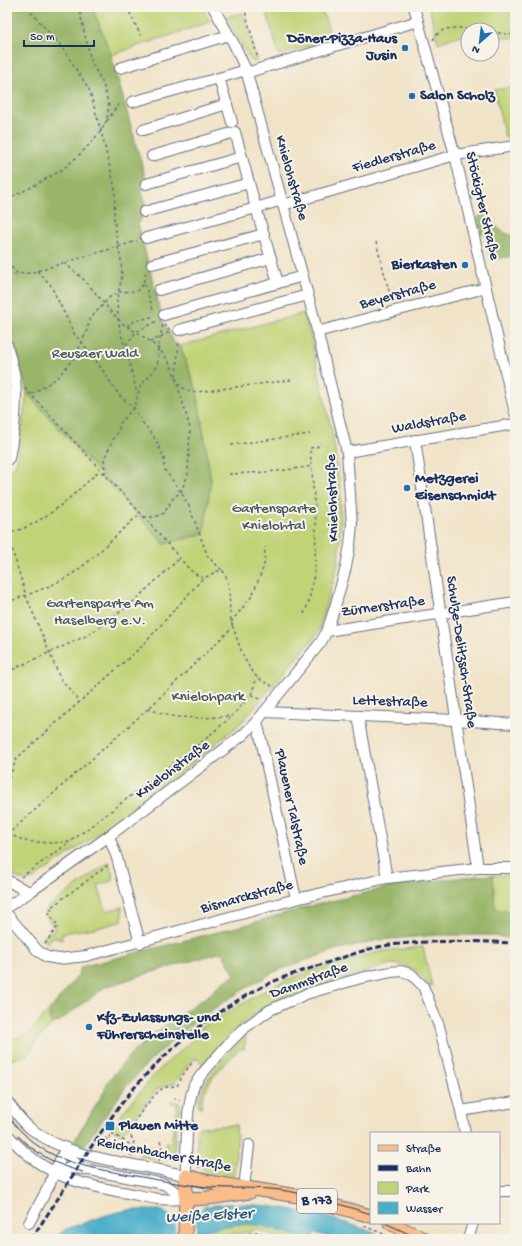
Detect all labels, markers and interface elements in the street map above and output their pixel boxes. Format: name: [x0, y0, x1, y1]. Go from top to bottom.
scale bar: [24, 22, 94, 48]
north arrow: [460, 22, 500, 62]
place label: Döner-Pizza-Haus Jusin: [285, 30, 398, 65]
text: 50 m: [30, 31, 55, 45]
text: N: [470, 42, 482, 56]
marker: Döner-Pizza-Haus Jusin: [400, 43, 410, 53]
place label: Salon Scholz: [420, 87, 496, 105]
marker: Salon Scholz: [407, 91, 417, 101]
street label: Knielohstraße: [270, 133, 312, 223]
street label: Fiedlerstraße: [349, 136, 438, 178]
street label: Stöckigter Straße: [461, 150, 503, 262]
place label: Bierkasten: [390, 256, 458, 274]
marker: Bierkasten: [460, 260, 470, 270]
street label: Beyerstraße: [357, 276, 438, 314]
park label: Reusaer Wald: [52, 345, 139, 363]
street label: Waldstraße: [390, 408, 468, 438]
street label: Knielohstraße: [322, 454, 344, 542]
place label: Metzgerei Eisenschmidt: [415, 470, 497, 505]
marker: Metzgerei Eisenschmidt: [402, 483, 412, 493]
park label: Gartensparte Knielohtal: [232, 500, 317, 535]
street label: Schulze-Delitzsch-Straße: [441, 575, 481, 729]
street label: Zürnerstraße: [340, 592, 426, 622]
park label: Gartensparte Am Haselberg e.V.: [46, 595, 154, 630]
park label: Knielohpark: [171, 688, 246, 706]
street label: Lettestraße: [352, 692, 428, 712]
street label: Knielohstraße: [133, 736, 214, 804]
street label: Plauener Talstraße: [270, 746, 312, 867]
street label: Bismarckstraße: [198, 876, 295, 918]
street label: Dammstraße: [267, 959, 351, 1004]
place label: Kfz-Zulassungs- und Führerscheinstelle: [96, 1009, 222, 1044]
marker: Kfz-Zulassungs- und Führerscheinstelle: [84, 1022, 94, 1032]
place label: Plauen Mitte: [118, 1117, 199, 1135]
marker: Plauen Mitte: [104, 1120, 116, 1132]
legend: [370, 1132, 500, 1224]
street label: Reichenbacher Straße: [95, 1133, 233, 1177]
text: Straße: [406, 1143, 442, 1157]
text: Bahn: [405, 1163, 431, 1177]
text: Park: [405, 1183, 431, 1197]
road number: B 173: [297, 1189, 337, 1213]
text: Wasser: [406, 1203, 444, 1217]
water label: Weiße Elster: [165, 1205, 256, 1229]

